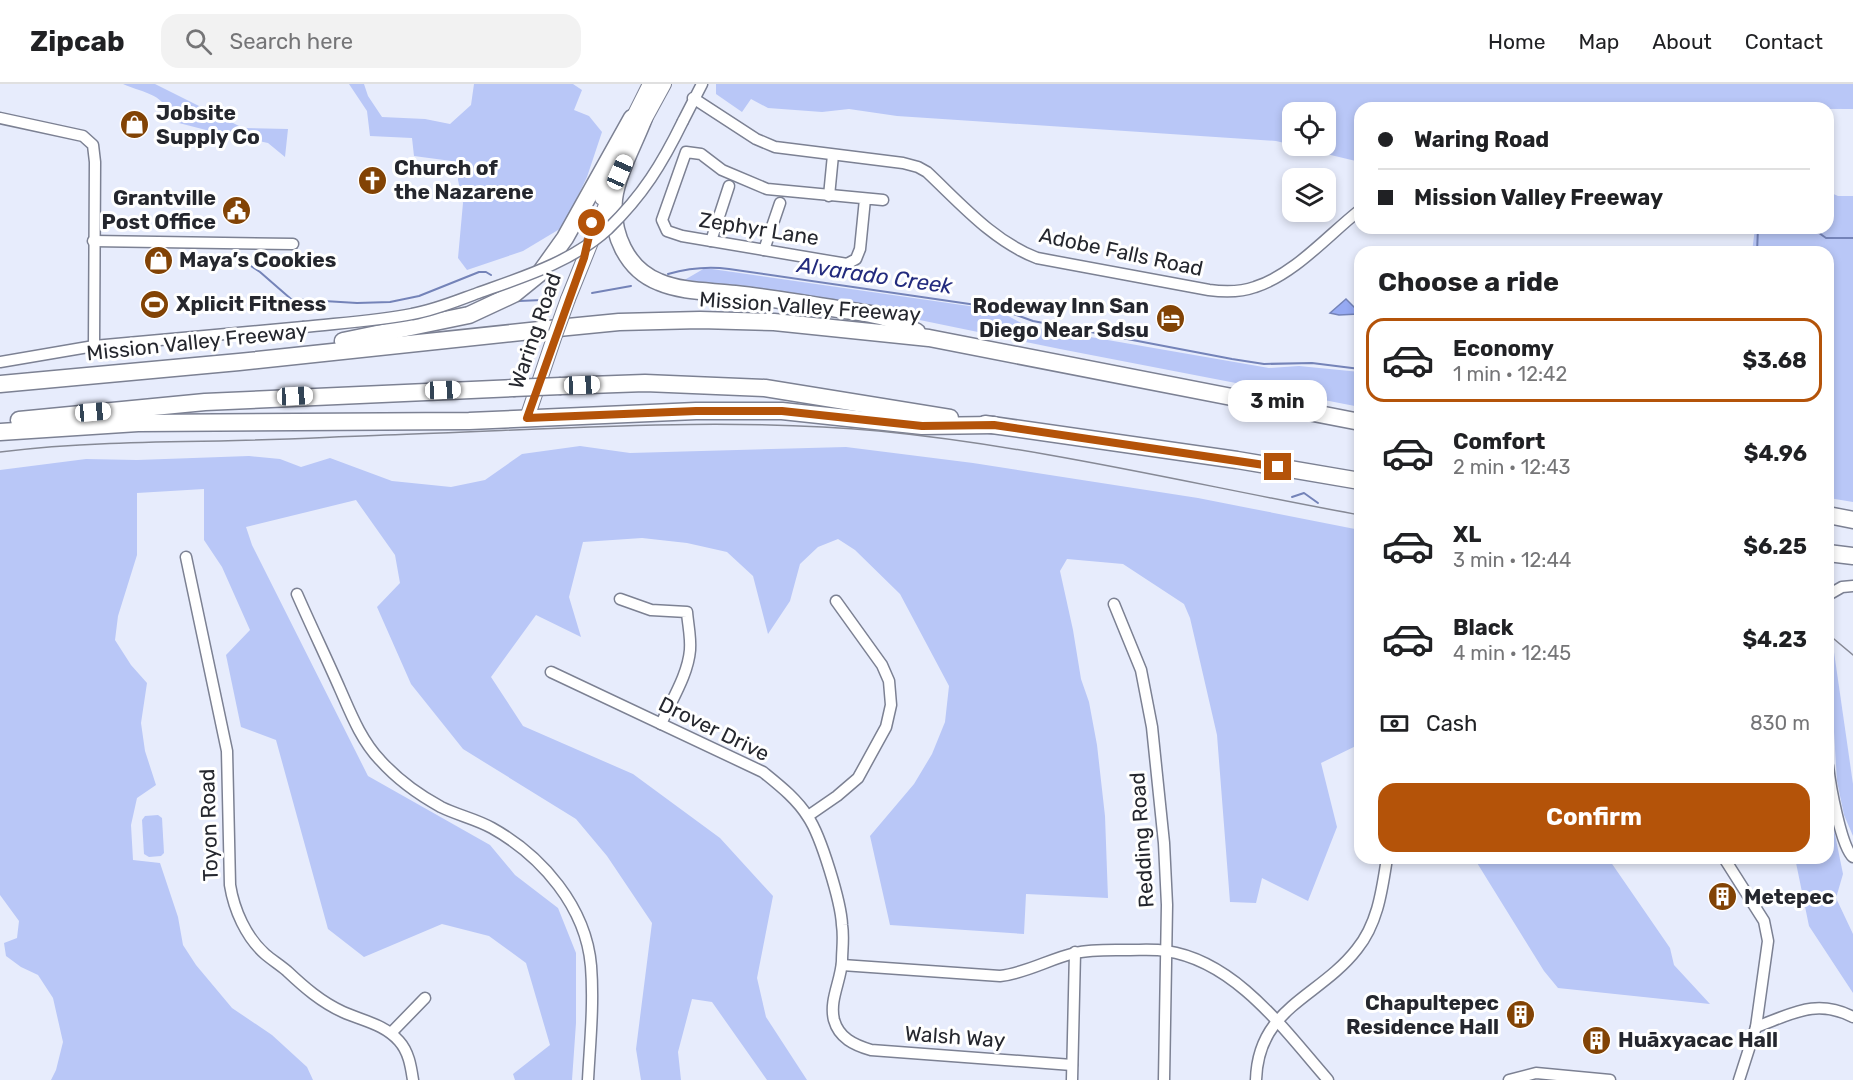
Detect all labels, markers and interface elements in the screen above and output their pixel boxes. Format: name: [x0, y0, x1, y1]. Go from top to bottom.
search box: [161, 14, 581, 68]
text: Zipcab: [30, 25, 125, 58]
icon: search: [182, 25, 215, 58]
text: Search here: [230, 28, 353, 55]
text: Home: [1488, 29, 1545, 54]
text: Map: [1578, 29, 1619, 54]
text: About: [1652, 29, 1712, 54]
text: Contact: [1745, 29, 1823, 54]
place label: Jobsite Supply Co: [156, 100, 260, 149]
map controls: [1282, 102, 1336, 222]
button: locate: [1282, 102, 1336, 156]
shop icon: Jobsite Supply Co: [119, 109, 151, 141]
text: Waring Road: [1414, 126, 1549, 153]
car: [604, 152, 636, 192]
place label: Church of the Nazarene: [394, 155, 534, 204]
church icon: Church of the Nazarene: [357, 164, 389, 196]
button: layers: [1282, 168, 1336, 222]
text: Mission Valley Freeway: [1414, 184, 1663, 211]
place label: Grantville Post Office: [102, 185, 216, 234]
public building icon: Grantville Post Office: [221, 194, 253, 226]
street label: Zephyr Lane: [697, 207, 821, 250]
route start: [578, 209, 605, 236]
street label: Adobe Falls Road: [1037, 222, 1205, 281]
shop icon: Maya’s Cookies: [142, 244, 174, 276]
place label: Maya’s Cookies: [179, 247, 336, 272]
water label: Alvarado Creek: [795, 251, 955, 300]
text: Choose a ride: [1378, 266, 1559, 298]
street label: Waring Road: [503, 269, 566, 392]
street label: Mission Valley Freeway: [698, 286, 922, 327]
sports icon: Xplicit Fitness: [139, 288, 171, 320]
place label: Xplicit Fitness: [176, 291, 326, 316]
place label: Rodeway Inn San Diego Near Sdsu: [973, 293, 1149, 342]
hotel icon: Rodeway Inn San Diego Near Sdsu: [1154, 302, 1186, 334]
street label: Mission Valley Freeway: [85, 317, 309, 366]
icon: car: [1381, 333, 1435, 387]
text: Economy: [1453, 335, 1554, 362]
text: $3.68: [1742, 347, 1807, 374]
text: 1 min · 12:42: [1453, 362, 1567, 386]
car: [564, 375, 600, 395]
car: [425, 380, 461, 400]
callout: 3 min: [1228, 380, 1328, 422]
car: [277, 386, 313, 406]
text: 3 min: [1250, 389, 1305, 413]
car: [74, 401, 112, 423]
icon: car: [1381, 426, 1435, 480]
text: Comfort: [1453, 428, 1545, 455]
text: $4.96: [1744, 440, 1807, 467]
route end: [1264, 453, 1291, 480]
text: 2 min · 12:43: [1453, 455, 1571, 479]
icon: car: [1381, 519, 1435, 573]
text: XL: [1453, 521, 1481, 548]
text: $6.25: [1743, 533, 1807, 560]
text: 3 min · 12:44: [1453, 548, 1571, 572]
icon: car: [1381, 612, 1435, 666]
text: Black: [1453, 614, 1514, 641]
text: $4.23: [1742, 626, 1807, 653]
text: 4 min · 12:45: [1453, 641, 1571, 665]
street label: Drover Drive: [655, 691, 774, 766]
icon: cash: [1378, 707, 1411, 740]
text: Cash: [1426, 710, 1477, 737]
text: 830 m: [1750, 711, 1810, 735]
street label: Toyon Road: [194, 768, 223, 882]
street label: Redding Road: [1124, 772, 1159, 909]
button: Confirm: [1378, 783, 1810, 852]
building icon: Metepec: [1707, 881, 1739, 913]
place label: Metepec: [1744, 884, 1834, 909]
place label: Chapultepec Residence Hall: [1346, 990, 1499, 1039]
building icon: Chapultepec Residence Hall: [1504, 999, 1536, 1031]
street label: Walsh Way: [904, 1021, 1007, 1053]
building icon: Huāxyacac Hall: [1581, 1024, 1613, 1056]
place label: Huāxyacac Hall: [1618, 1027, 1778, 1052]

